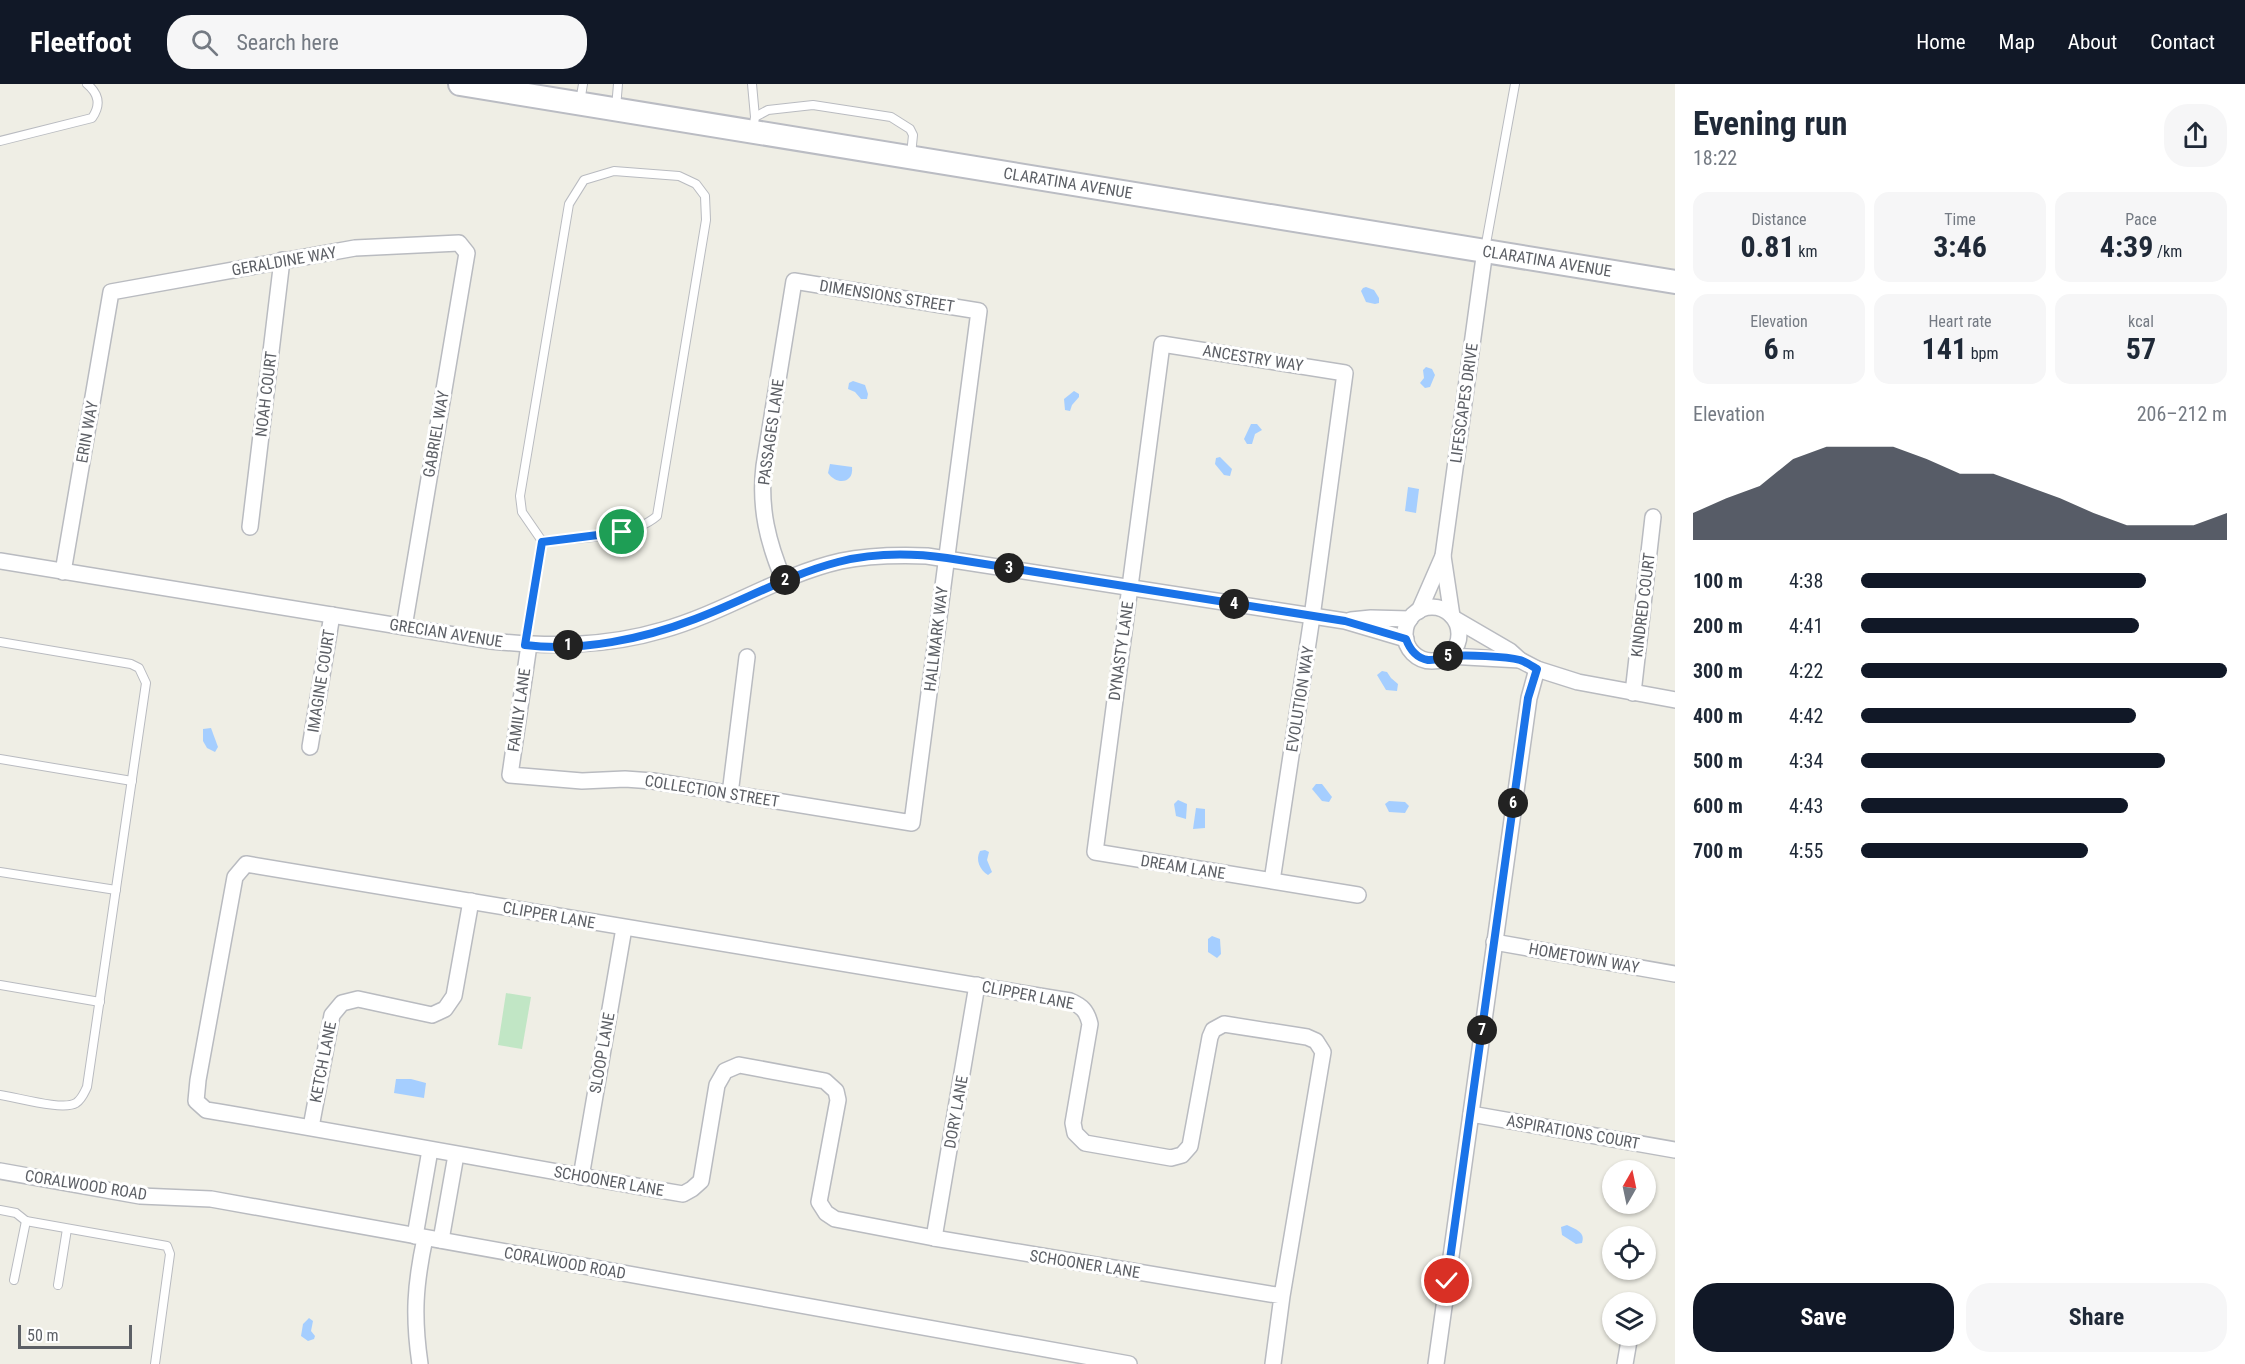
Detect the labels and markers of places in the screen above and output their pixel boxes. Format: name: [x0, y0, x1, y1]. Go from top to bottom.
pin: [596, 506, 647, 557]
pin: 3: [994, 553, 1024, 583]
pin: 2: [770, 565, 800, 595]
pin: 4: [1219, 589, 1249, 619]
pin: 1: [553, 630, 583, 660]
pin: 5: [1433, 641, 1463, 671]
pin: 6: [1498, 788, 1528, 818]
pin: 7: [1467, 1015, 1497, 1045]
pin: [1421, 1255, 1472, 1306]

